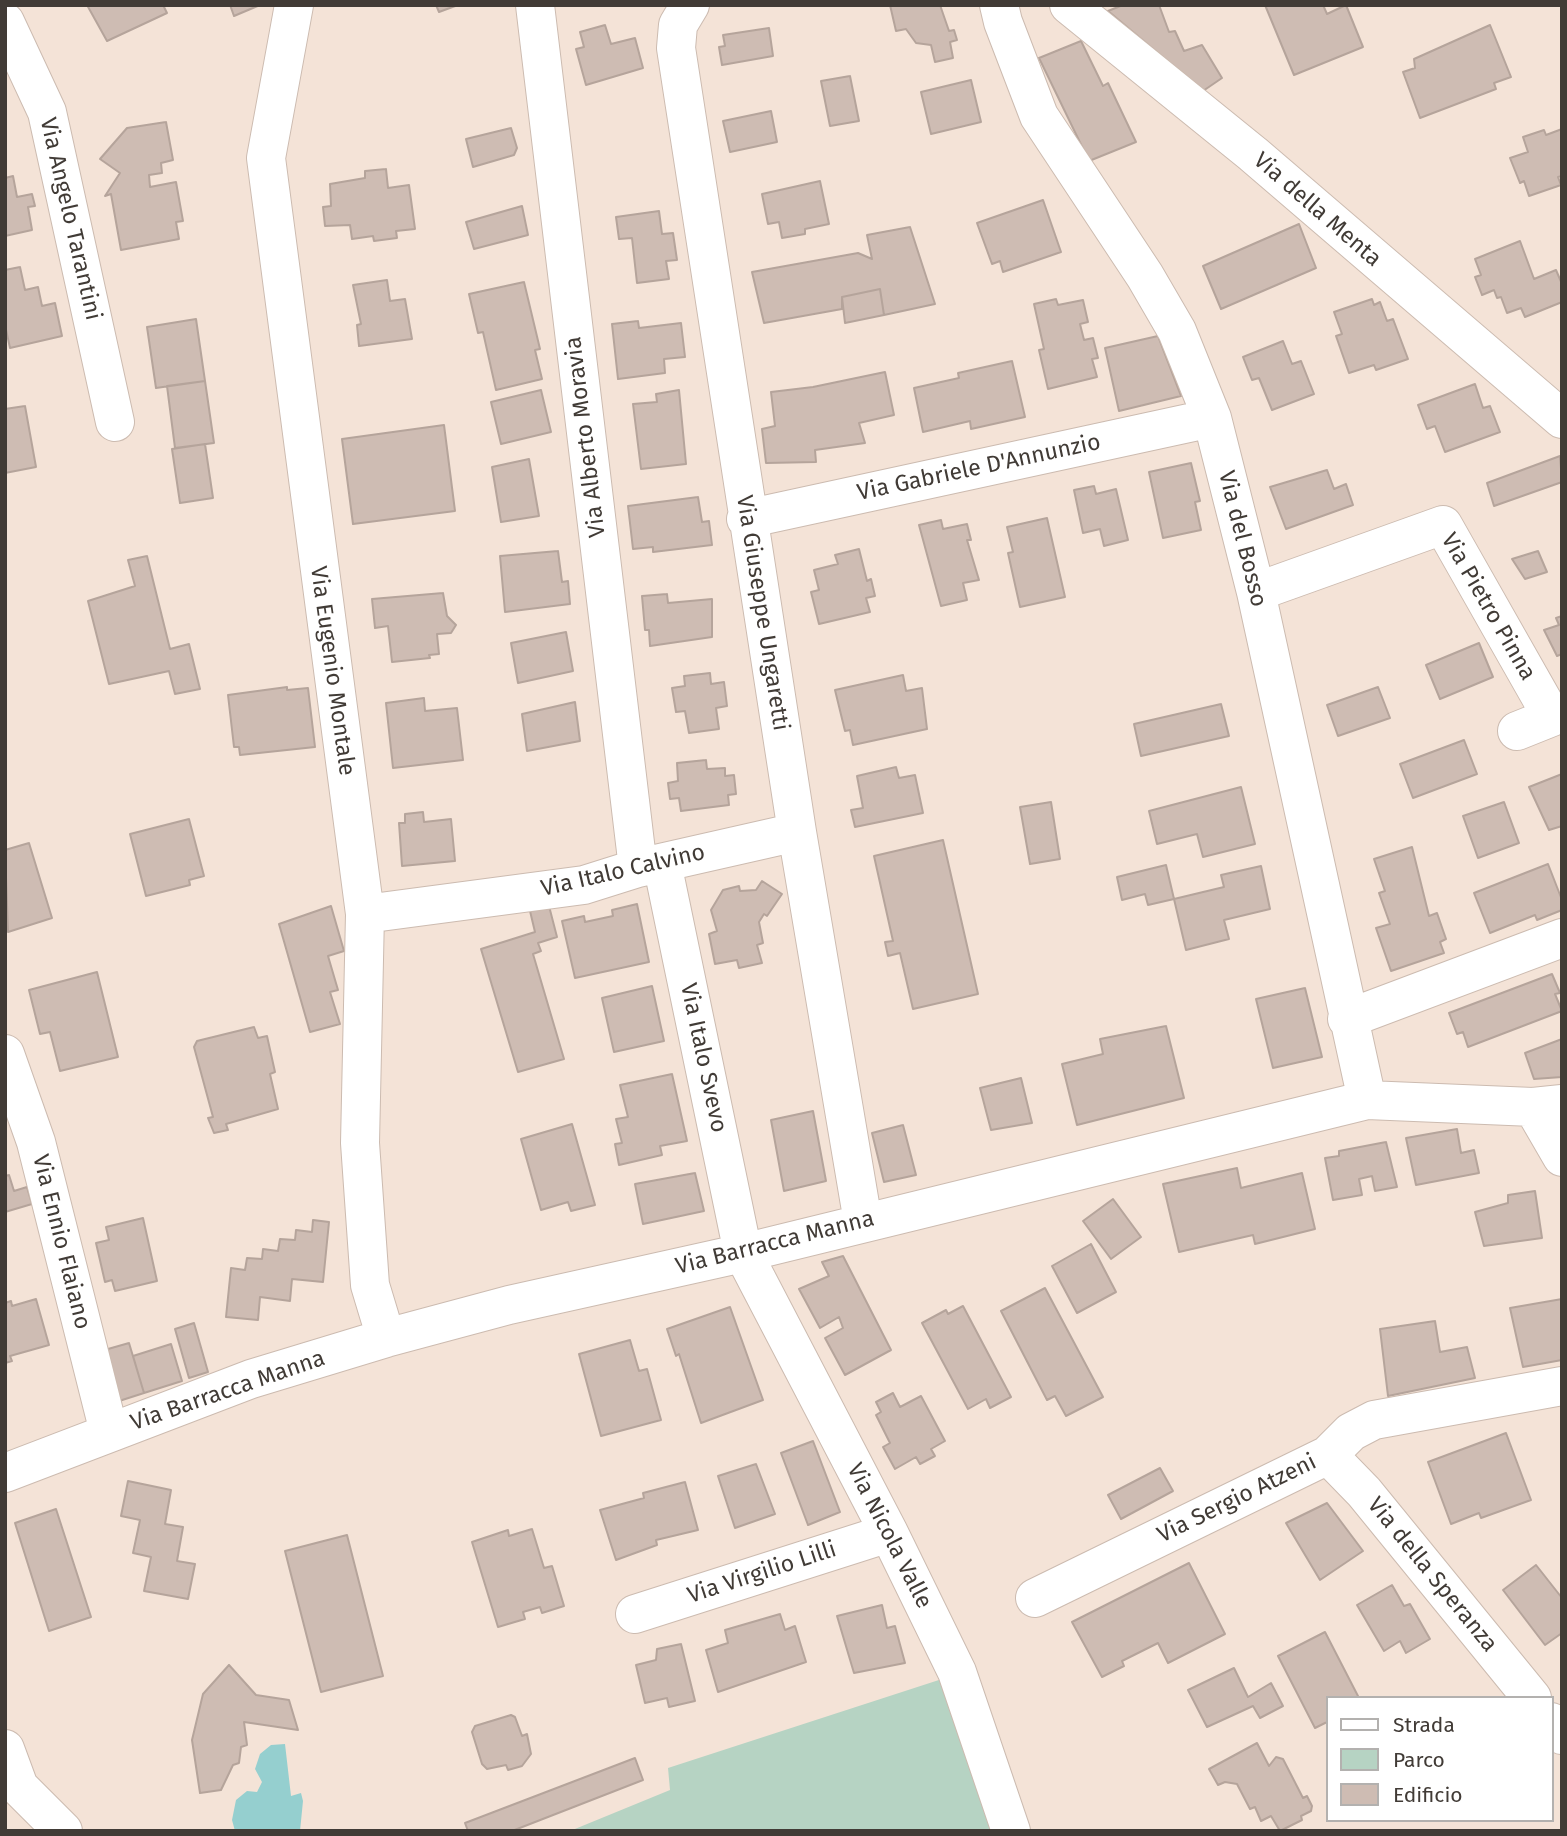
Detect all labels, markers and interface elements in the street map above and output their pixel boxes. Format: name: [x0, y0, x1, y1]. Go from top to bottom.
street label: Via Angelo Tarantini: [33, 115, 107, 323]
street label: Via della Menta: [1247, 147, 1387, 273]
street label: Via Alberto Moravia: [560, 335, 612, 539]
street label: Via Gabriele D'Annunzio: [855, 429, 1103, 507]
street label: Via del Bosso: [1212, 468, 1272, 610]
street label: Via Giuseppe Ungaretti: [730, 493, 794, 733]
street label: Via Pietro Pinna: [1435, 528, 1541, 686]
street label: Via Eugenio Montale: [304, 564, 360, 778]
street label: Via Italo Calvino: [538, 839, 708, 903]
street label: Via Italo Svevo: [674, 981, 732, 1135]
street label: Via Ennio Flaiano: [26, 1152, 96, 1332]
street label: Via Barracca Manna: [673, 1205, 877, 1281]
street label: Via Barracca Manna: [127, 1345, 329, 1437]
street label: Via Sergio Atzeni: [1153, 1449, 1321, 1549]
street label: Via Nicola Valle: [841, 1459, 937, 1613]
street label: Via della Speranza: [1361, 1492, 1503, 1658]
street label: Via Virgilio Lilli: [684, 1536, 840, 1610]
legend: [1326, 1696, 1553, 1822]
text: Strada: [1393, 1712, 1455, 1738]
text: Parco: [1393, 1747, 1445, 1773]
text: Edificio: [1393, 1782, 1463, 1808]

